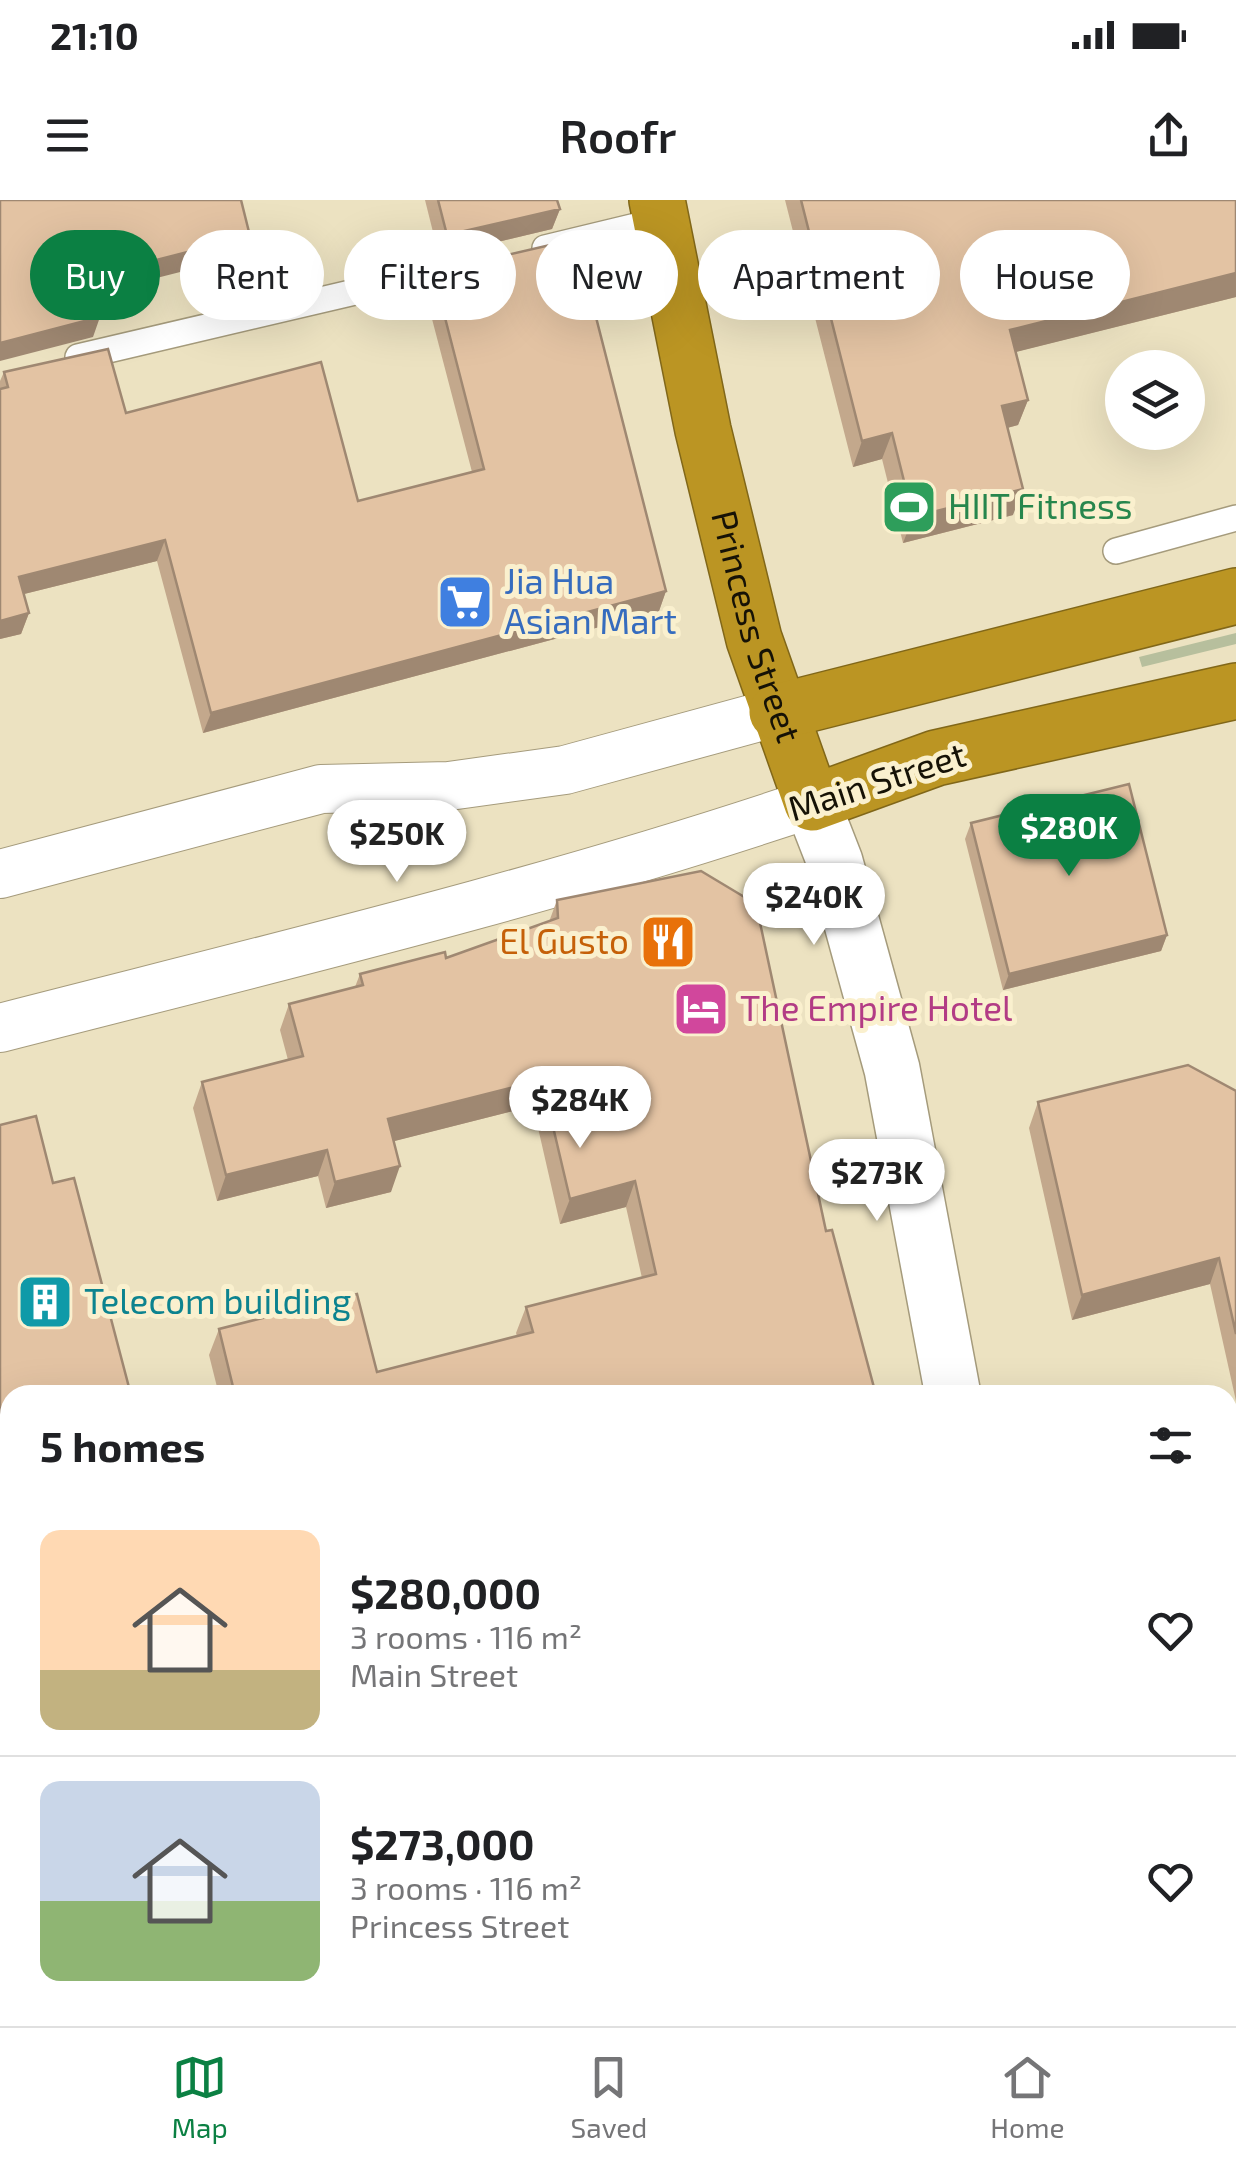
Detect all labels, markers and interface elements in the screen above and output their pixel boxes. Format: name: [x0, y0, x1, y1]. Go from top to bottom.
text: 21:10: [50, 12, 139, 58]
icon: menu: [40, 108, 95, 163]
text: Roofr: [560, 108, 676, 162]
icon: share: [1141, 108, 1196, 163]
chip: Buy: [30, 230, 160, 320]
chip: Rent: [180, 230, 324, 320]
chip: Filters: [344, 230, 516, 320]
chip: New: [536, 230, 678, 320]
chip: Apartment: [698, 230, 940, 320]
chip: House: [960, 230, 1130, 320]
map controls: [1105, 350, 1205, 450]
button: layers: [1105, 350, 1205, 450]
sports icon: HIIT Fitness: [879, 477, 939, 537]
place label: HIIT Fitness: [948, 484, 1133, 526]
street label: Princess Street: [704, 506, 812, 747]
place label: Jia Hua Asian Mart: [504, 559, 677, 641]
supermarket icon: Jia Hua Asian Mart: [435, 572, 495, 632]
street label: Main Street: [782, 732, 970, 828]
pin: $280K: [999, 794, 1139, 879]
pin: $250K: [327, 800, 467, 885]
text: $280K: [1020, 807, 1118, 845]
text: $250K: [349, 813, 445, 851]
pin: $240K: [744, 863, 884, 948]
text: $240K: [765, 876, 863, 914]
restaurant icon: El Gusto: [638, 912, 698, 972]
place label: El Gusto: [499, 919, 629, 961]
hotel icon: The Empire Hotel: [671, 979, 731, 1039]
place label: The Empire Hotel: [740, 986, 1013, 1028]
pin: $284K: [510, 1066, 650, 1151]
text: $284K: [531, 1079, 629, 1117]
pin: $273K: [807, 1139, 947, 1224]
text: $273K: [831, 1152, 923, 1190]
building icon: Telecom building: [15, 1272, 75, 1332]
place label: Telecom building: [84, 1279, 351, 1321]
icon: filters: [1143, 1418, 1198, 1473]
text: 5 homes: [40, 1420, 205, 1470]
text: $280,000: [350, 1567, 541, 1617]
icon: home: [120, 1570, 240, 1690]
icon: heart: [1143, 1603, 1198, 1658]
text: 3 rooms · 116 m²: [350, 1617, 582, 1655]
text: Main Street: [350, 1655, 518, 1693]
text: $273,000: [350, 1818, 534, 1868]
icon: home: [120, 1821, 240, 1941]
icon: heart: [1143, 1854, 1198, 1909]
text: 3 rooms · 116 m²: [350, 1868, 582, 1906]
text: Princess Street: [350, 1906, 569, 1944]
tab: Map: [171, 2050, 228, 2144]
tab: Saved: [571, 2050, 647, 2144]
tab: Home: [990, 2050, 1065, 2144]

